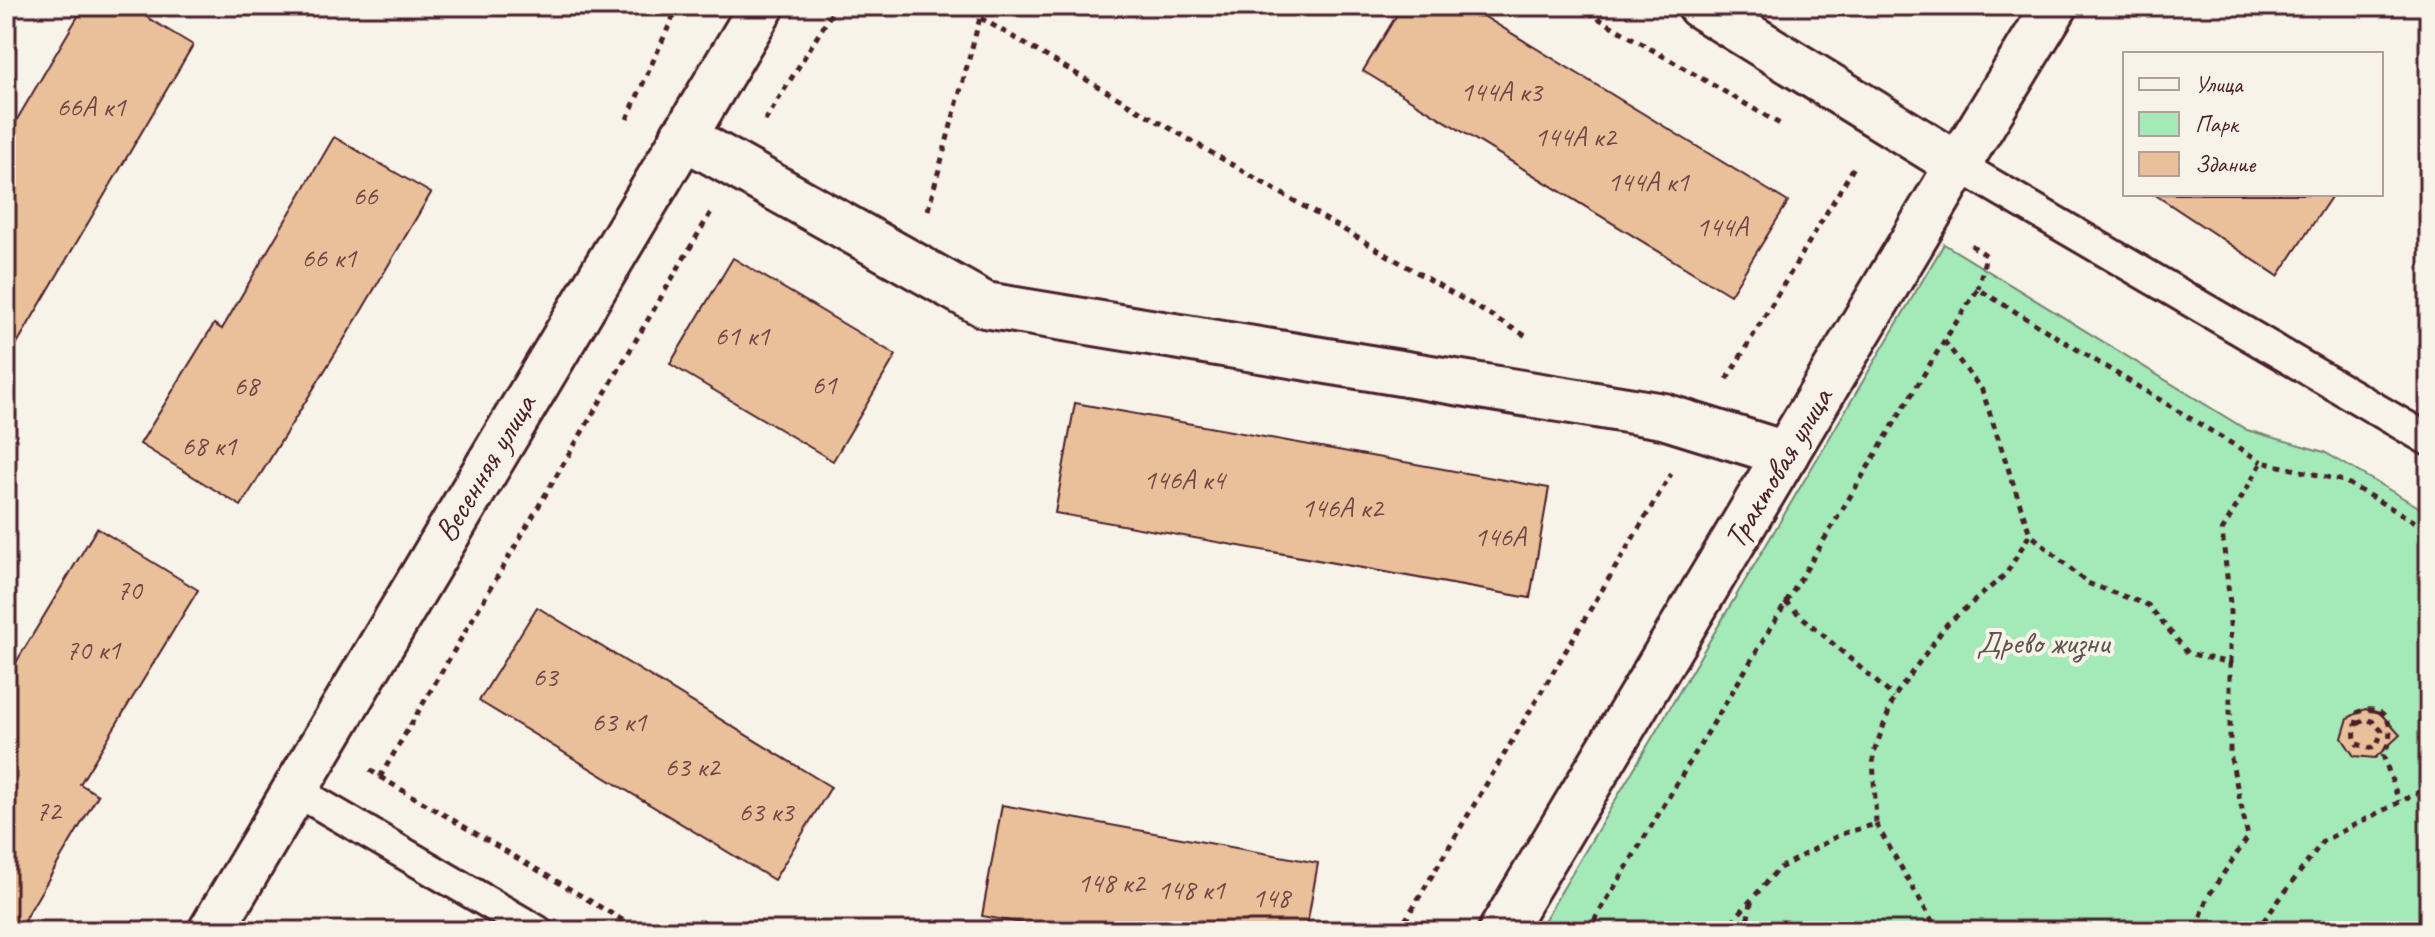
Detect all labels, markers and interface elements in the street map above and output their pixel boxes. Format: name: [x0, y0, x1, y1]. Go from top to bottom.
legend: [2123, 52, 2383, 196]
text: Улица: [2195, 69, 2244, 99]
house number: 144А к3: [1460, 74, 1544, 109]
house number: 66А к1: [57, 89, 127, 124]
text: Парк: [2195, 109, 2240, 139]
house number: 144А к2: [1534, 119, 1618, 154]
text: Здание: [2195, 149, 2257, 179]
house number: 144А к1: [1607, 164, 1690, 199]
house number: 66: [352, 178, 379, 213]
house number: 144А: [1696, 209, 1750, 244]
house number: 66 к1: [302, 240, 358, 275]
house number: 61 к1: [715, 318, 771, 353]
house number: 61: [811, 367, 838, 402]
house number: 68: [233, 368, 261, 403]
street label: Трактовая улица: [1714, 379, 1843, 556]
street label: Весенняя улица: [425, 385, 546, 549]
house number: 68 к1: [182, 428, 238, 463]
house number: 146А к4: [1143, 462, 1227, 497]
house number: 146А к2: [1301, 490, 1385, 525]
house number: 146А: [1474, 519, 1528, 554]
house number: 70: [116, 572, 144, 607]
park label: Древо жизни: [1976, 622, 2112, 663]
house number: 70 к1: [66, 632, 122, 667]
house number: 63: [532, 659, 560, 694]
house number: 63 к1: [592, 704, 648, 739]
house number: 63 к2: [665, 749, 722, 784]
house number: 72: [35, 793, 63, 828]
house number: 63 к3: [739, 794, 796, 829]
house number: 148 к2: [1077, 865, 1147, 900]
house number: 148 к1: [1157, 872, 1226, 907]
house number: 148: [1252, 880, 1292, 915]

